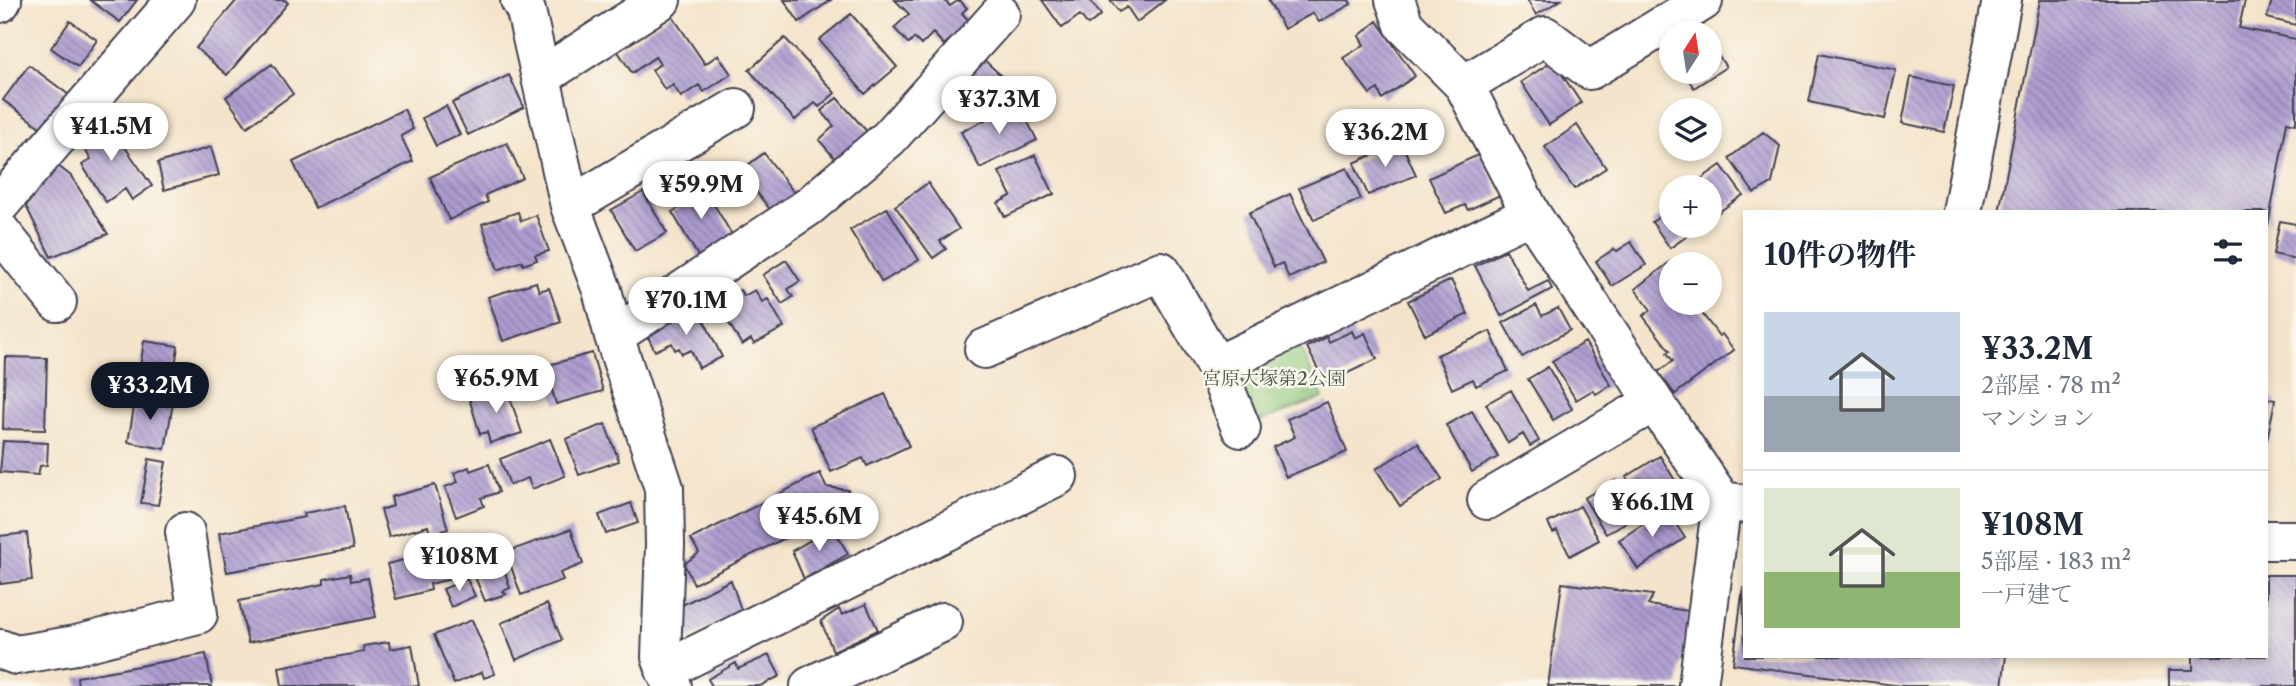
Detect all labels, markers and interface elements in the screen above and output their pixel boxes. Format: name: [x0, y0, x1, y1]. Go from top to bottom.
north arrow: [1659, 21, 1722, 84]
map controls: [1659, 21, 1722, 315]
pin: ¥37.3M: [942, 76, 1056, 136]
text: ¥37.3M: [957, 85, 1041, 113]
button: layers: [1659, 98, 1722, 161]
pin: ¥41.5M: [54, 104, 168, 163]
pin: ¥36.2M: [1328, 110, 1442, 169]
text: ¥41.5M: [69, 112, 153, 140]
text: ¥36.2M: [1342, 118, 1428, 146]
pin: ¥59.9M: [644, 162, 758, 221]
text: ¥59.9M: [658, 170, 744, 198]
button: +: [1659, 175, 1722, 238]
icon: filters: [2209, 233, 2247, 271]
text: 10件の物件: [1764, 236, 1916, 273]
button: −: [1659, 252, 1722, 315]
pin: ¥70.1M: [629, 278, 743, 337]
text: ¥70.1M: [644, 286, 728, 314]
text: ¥33.2M: [1981, 330, 2093, 367]
icon: home: [1820, 340, 1904, 424]
pin: ¥65.9M: [439, 356, 553, 415]
pin: ¥33.2M: [93, 362, 207, 422]
text: ¥65.9M: [453, 364, 539, 392]
park label: 宮原大塚第2公園: [1202, 367, 1346, 390]
text: ¥33.2M: [107, 371, 193, 399]
text: 2部屋 · 78 m²: [1981, 371, 2121, 399]
text: マンション: [1981, 404, 2095, 432]
pin: ¥66.1M: [1595, 480, 1709, 539]
text: ¥66.1M: [1610, 488, 1694, 516]
pin: ¥45.6M: [762, 494, 876, 553]
text: ¥45.6M: [776, 502, 862, 530]
text: ¥108M: [1981, 506, 2084, 543]
icon: home: [1820, 516, 1904, 600]
pin: ¥108M: [410, 534, 508, 593]
text: ¥108M: [419, 542, 499, 570]
text: 5部屋 · 183 m²: [1981, 547, 2131, 575]
text: 一戸建て: [1981, 580, 2073, 608]

